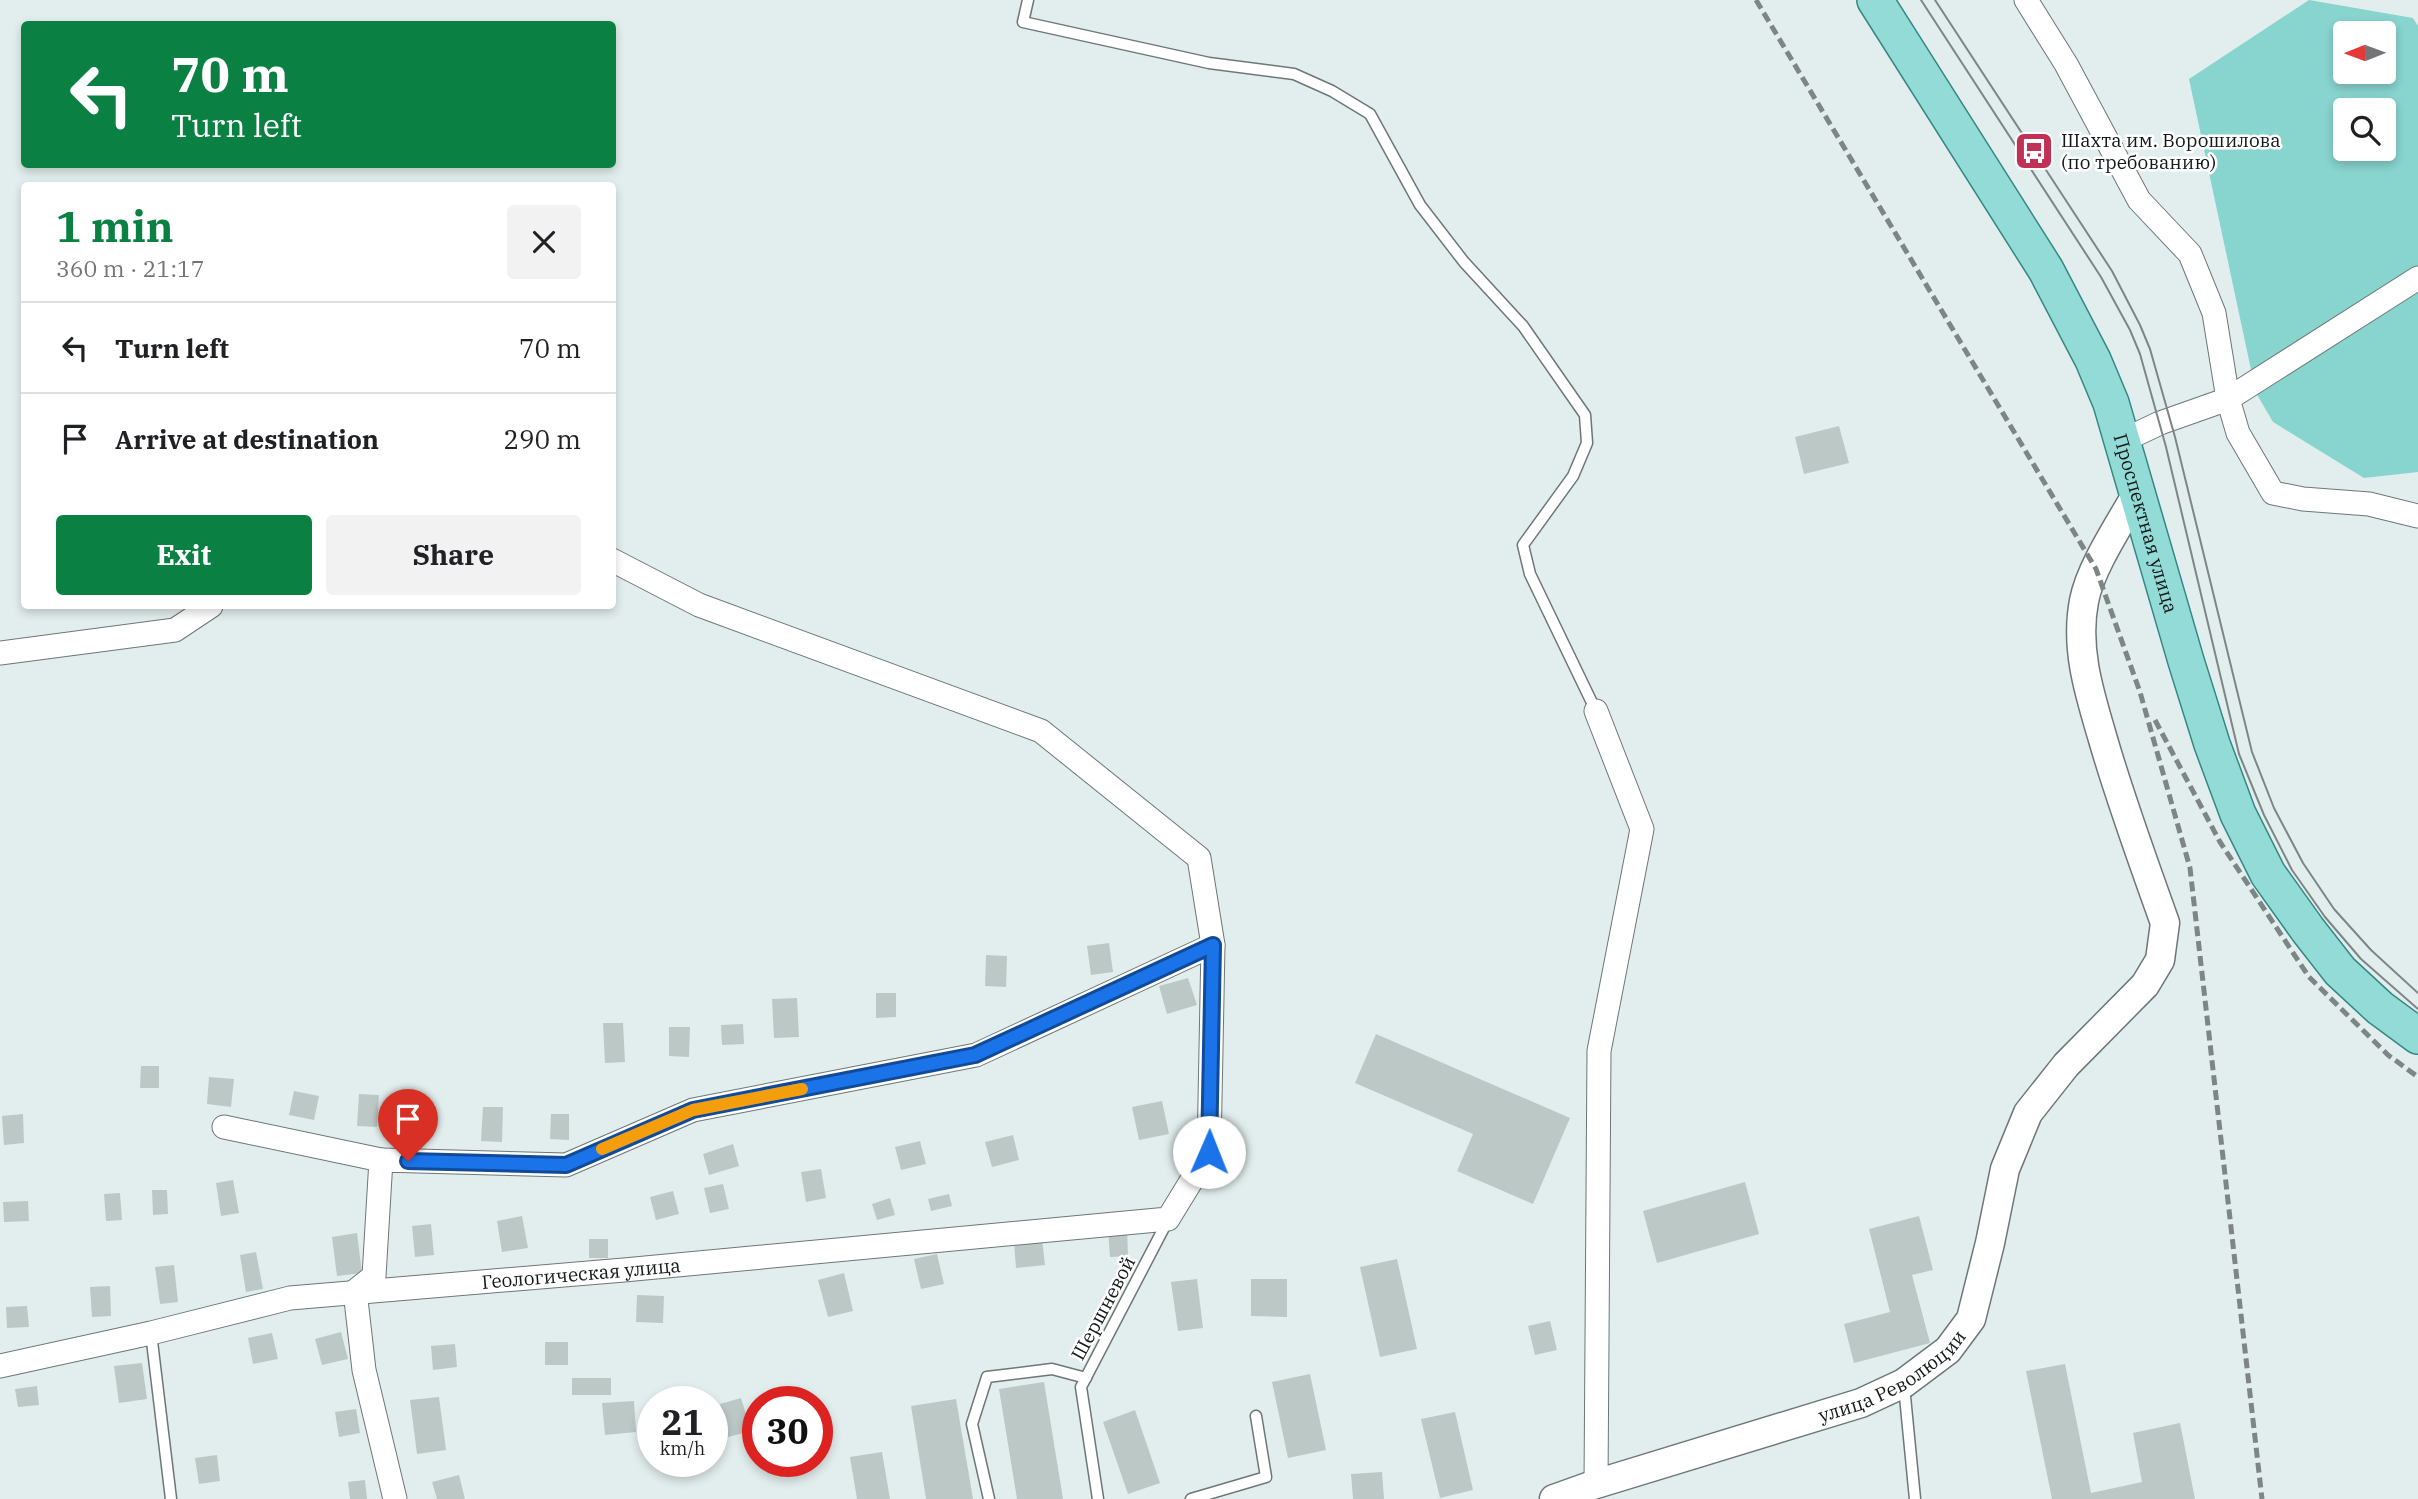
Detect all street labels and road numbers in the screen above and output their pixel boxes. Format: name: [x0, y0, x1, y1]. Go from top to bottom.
street label: Проспектная улица: [2108, 431, 2183, 616]
street label: Шершневой: [1066, 1252, 1140, 1364]
street label: Геологическая улица: [481, 1253, 682, 1294]
street label: улица Революции: [1815, 1325, 1971, 1427]

